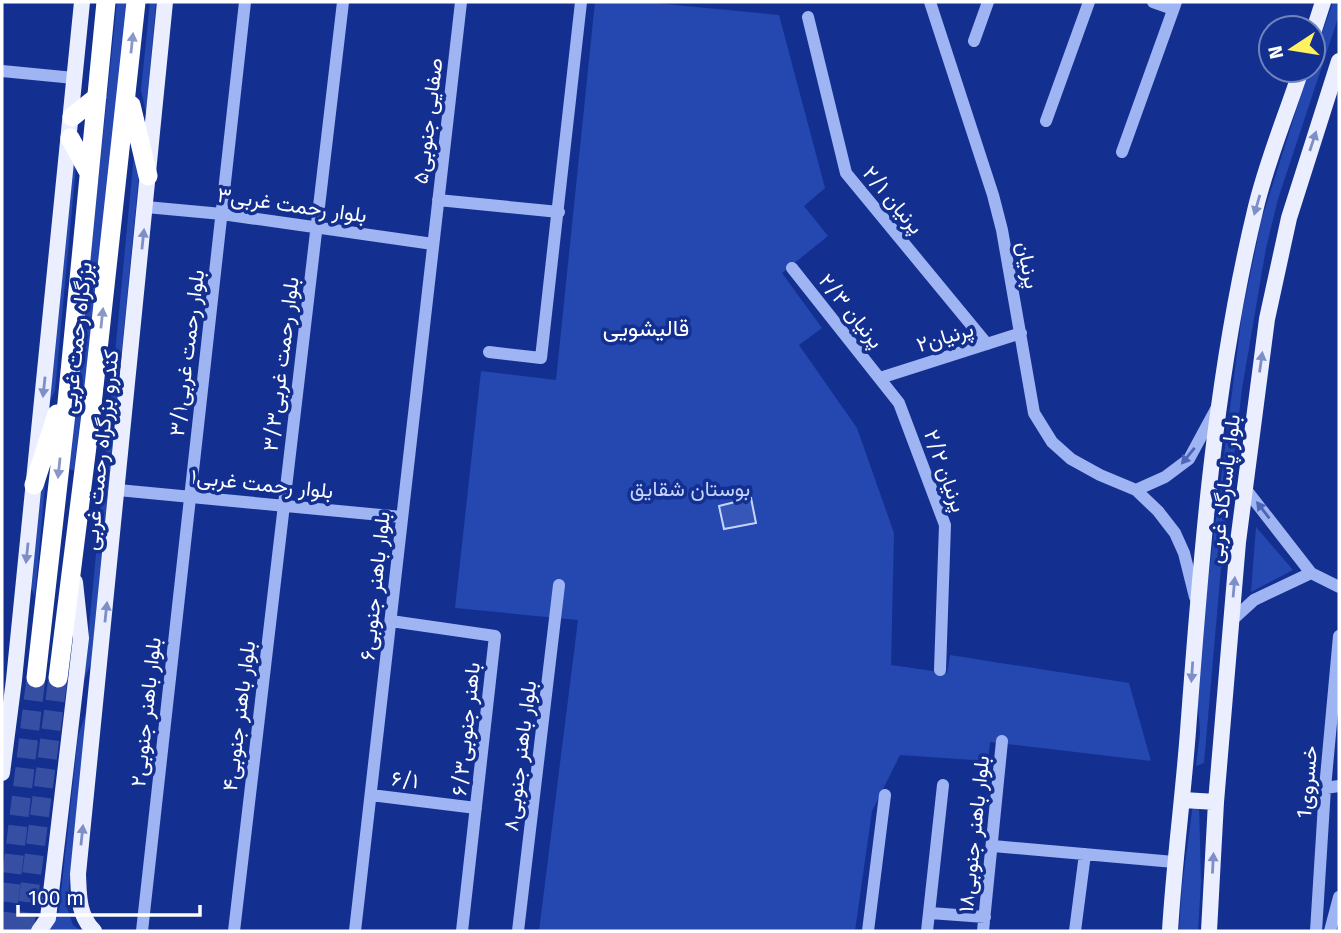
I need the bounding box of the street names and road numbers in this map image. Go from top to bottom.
street label: صفایی جنوبی۵ [407,57,449,185]
street label: پرنیان ۲/۱ [856,161,929,240]
street label: بلوار رحمت غربی۳ [216,182,368,228]
street label: پرنیان [1010,239,1045,291]
street label: بزرگراه رحمت غربی [56,261,98,415]
street label: بلوار رحمت غربی۳/۱ [164,268,210,438]
street label: پرنیان ۲/۳ [812,268,889,354]
street label: بلوار رحمت غربی۳/۳ [257,275,305,453]
street label: پرنیان۲ [913,316,977,359]
street label: کندرو بزرگراه رحمت غربی [78,348,124,552]
street label: بلوار پاسارگاد غربی [1202,413,1247,565]
street label: پرنیان ۲/۲ [917,426,972,516]
street label: بلوار رحمت غربی۱ [190,464,334,504]
street label: بلوار باهنر جنوبی۶ [354,510,396,662]
street label: بلوار باهنر جنوبی۲ [125,636,167,788]
street label: بلوار باهنر جنوبی۴ [217,639,261,793]
street label: ۶/۳باهنر جنوبی [446,661,486,797]
street label: ۸بلوار باهنر جنوبی [498,679,542,833]
street label: خسروى1 [1291,745,1323,819]
street label: ۱۸بلوار باهنر جنوبی [953,754,995,914]
street label: ۶/۱ [390,765,420,795]

